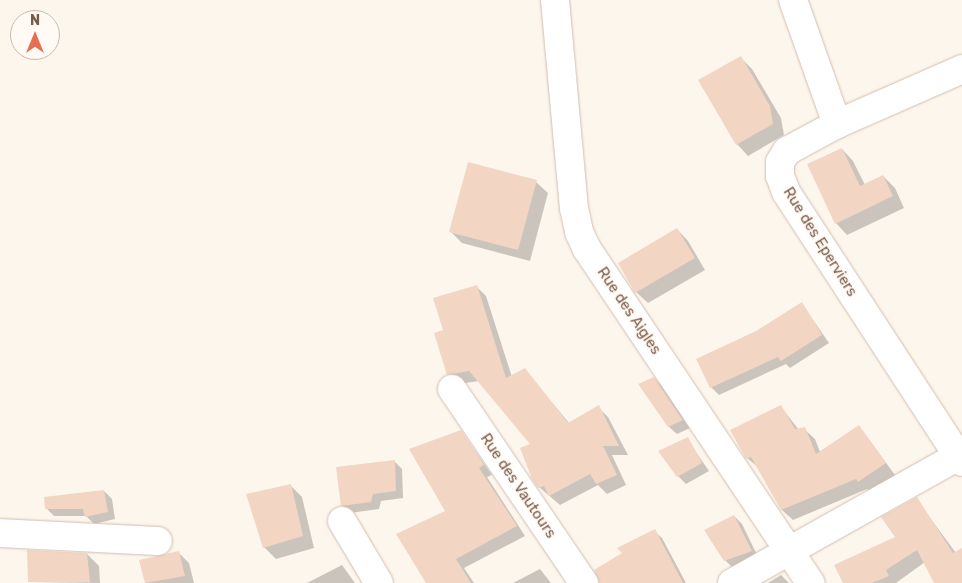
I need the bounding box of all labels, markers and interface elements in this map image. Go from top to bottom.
north arrow [10,10,60,60]
text: N [30,12,40,29]
street label: Rue des Eperviers [779,184,861,300]
street label: Rue des Aigles [593,264,665,358]
street label: Rue des Vautours [476,430,560,542]

